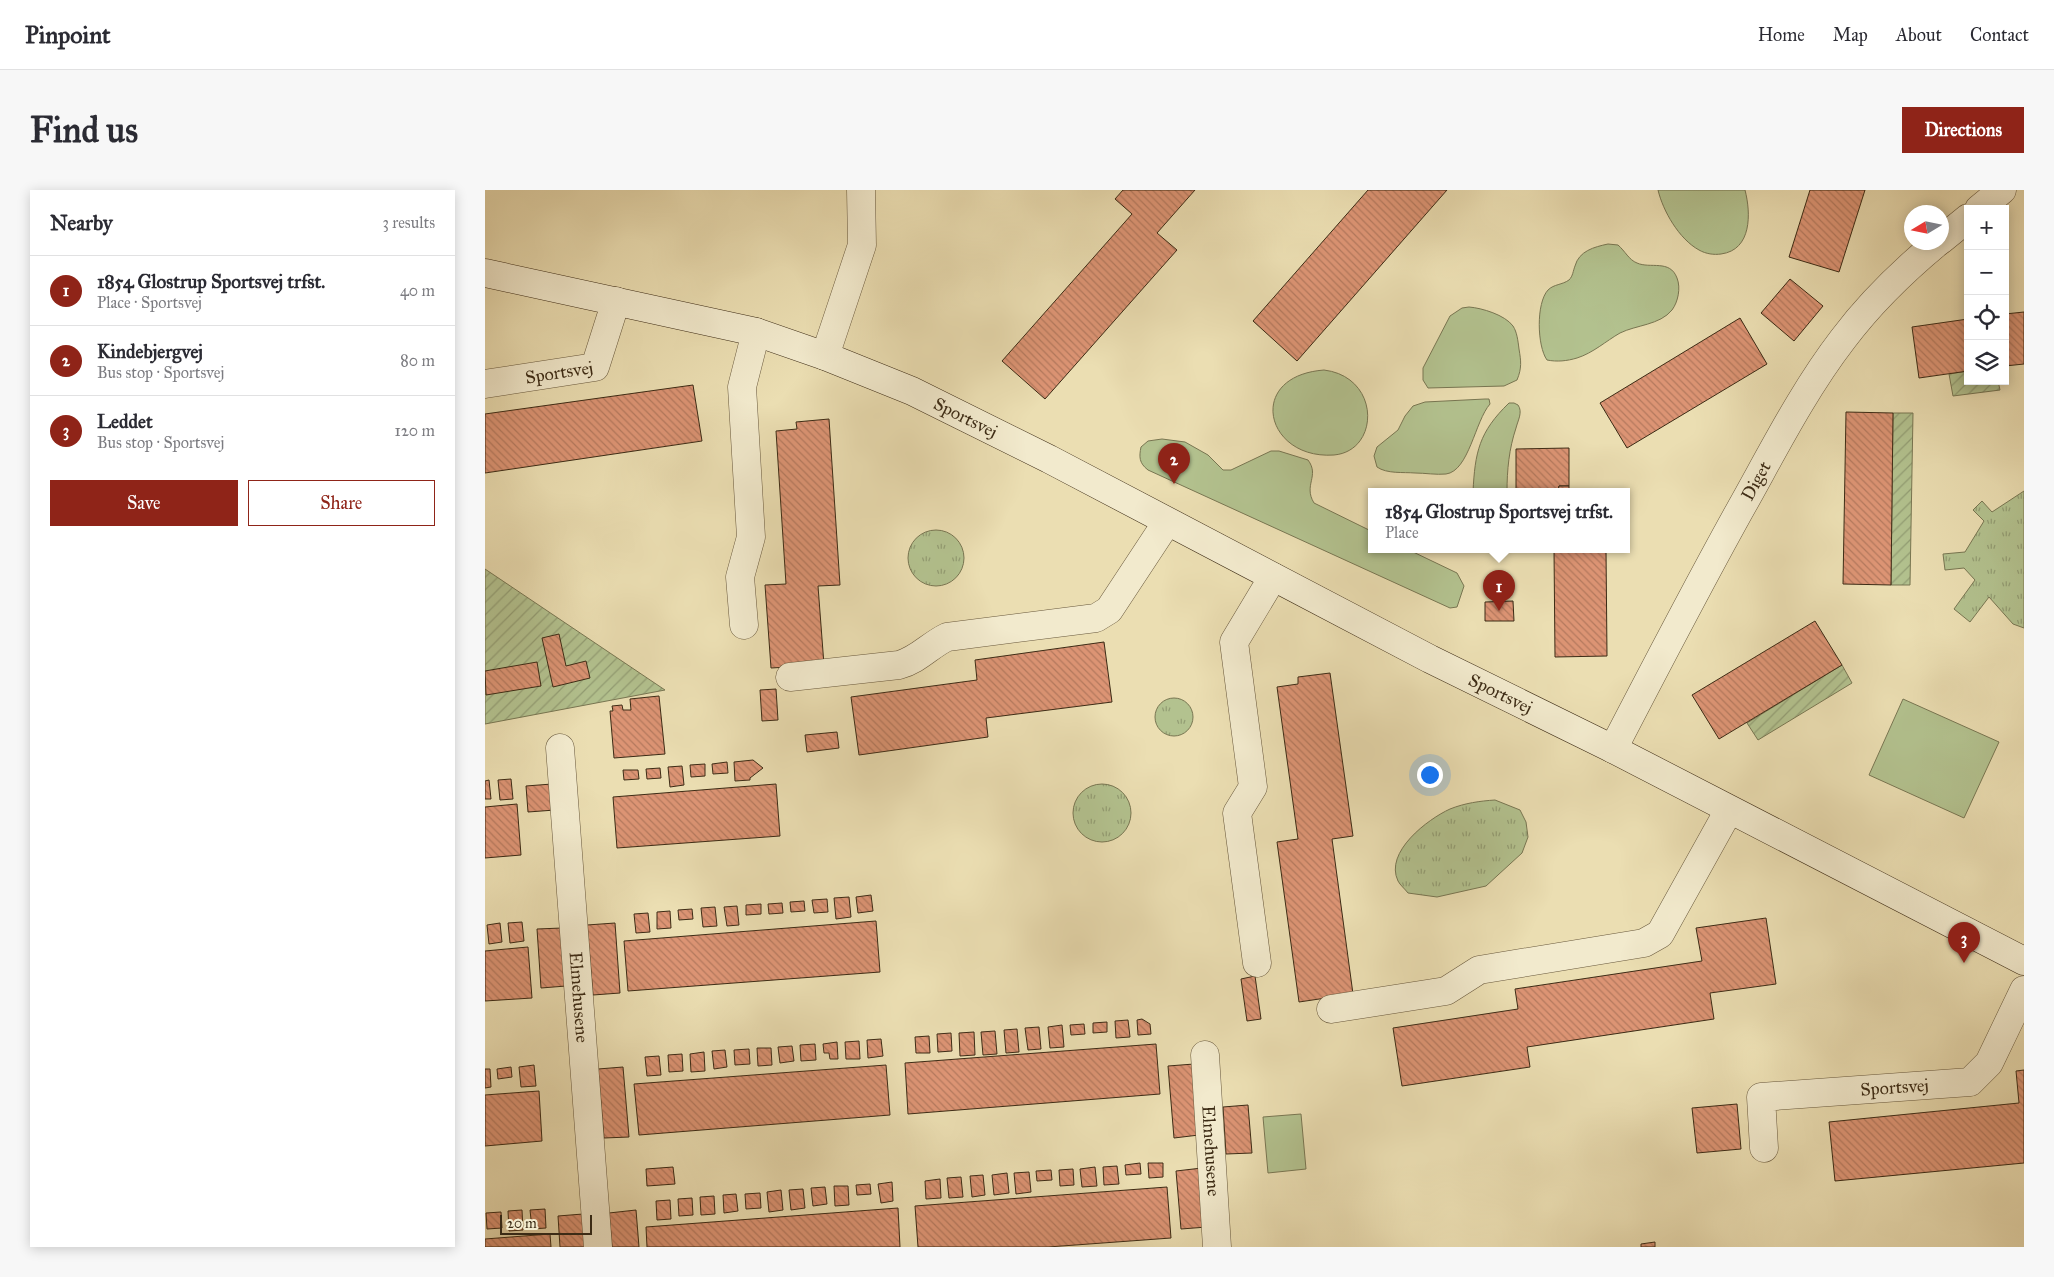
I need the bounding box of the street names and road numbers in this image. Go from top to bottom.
street label: Sportsvej [524,356,595,389]
street label: Sportsvej [930,392,1001,443]
street label: Diget [1736,457,1776,504]
street label: Sportsvej [1465,669,1536,719]
street label: Elmehusene [565,951,593,1044]
street label: Sportsvej [1860,1074,1930,1101]
street label: Elmehusene [1197,1105,1225,1197]

